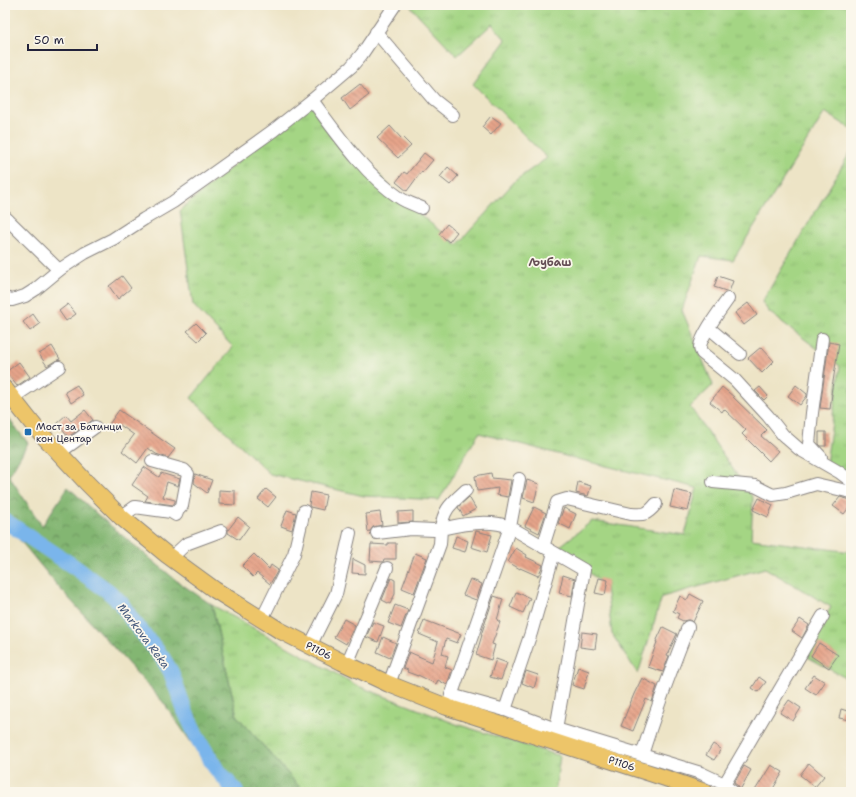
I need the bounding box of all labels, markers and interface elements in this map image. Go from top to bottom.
scale bar [28,26,97,52]
text: 50 m [34,32,64,48]
district label: Љубаш [529,255,571,270]
place label: Мост за Батинци кон Центар [36,420,122,445]
marker: Мост за Батинци кон Центар [23,427,33,437]
water label: Markova Reka [114,601,173,672]
street label: P1106 [304,638,334,662]
street label: P1106 [607,753,637,774]

